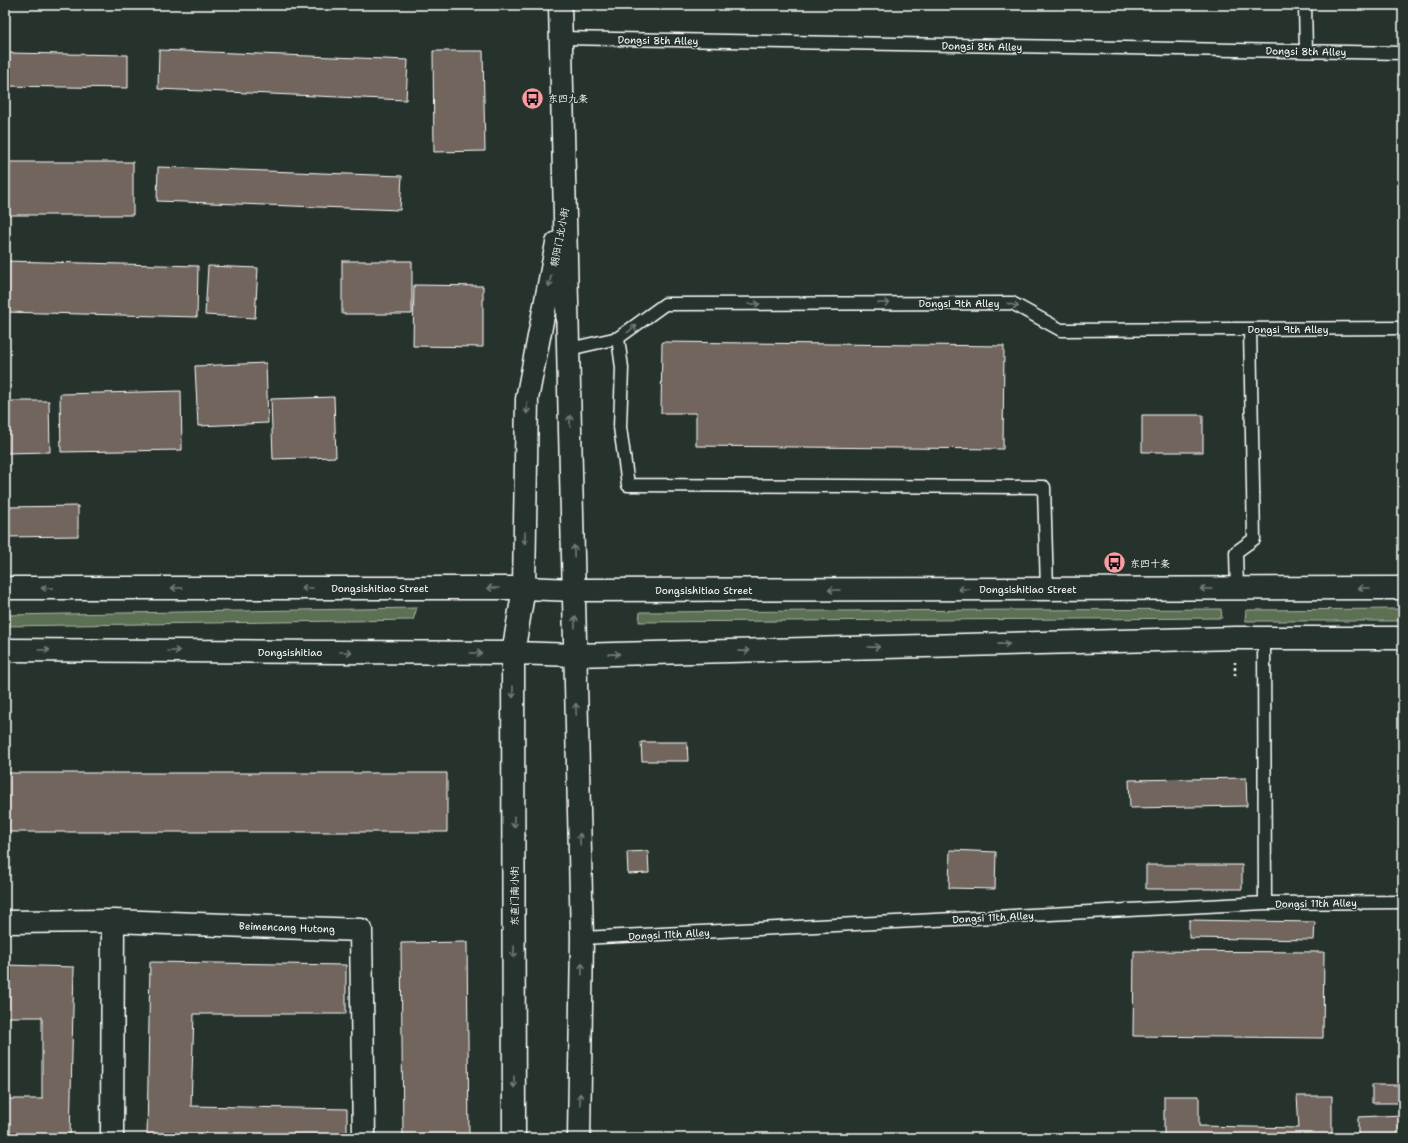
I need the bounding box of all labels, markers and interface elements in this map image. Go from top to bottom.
street label: Dongsi 8th Alley [617,33,699,48]
street label: Dongsi 8th Alley [941,39,1023,54]
street label: Dongsi 8th Alley [1265,44,1347,59]
bus stop icon: 东四九条 [519,85,545,111]
place label: 东四九条 [548,92,588,105]
street label: 朝阳门北小街 [547,206,572,268]
one-way arrow [546,274,554,287]
street label: Dongsi 9th Alley [919,297,1000,310]
one-way arrow [877,299,890,307]
one-way arrow [747,300,760,308]
one-way arrow [1007,302,1019,309]
street label: Dongsi 9th Alley [1248,323,1329,336]
one-way arrow [626,325,637,333]
one-way arrow [523,401,531,414]
one-way arrow [567,415,574,428]
one-way arrow [521,531,529,544]
one-way arrow [570,545,577,558]
bus stop icon: 东四十条 [1102,550,1128,576]
place label: 东四十条 [1130,557,1170,570]
street label: Dongsishitiao Street [331,582,429,595]
street label: Dongsishitiao Street [979,583,1077,596]
one-way arrow [41,584,54,592]
one-way arrow [171,584,184,592]
one-way arrow [301,584,314,592]
one-way arrow [487,584,500,592]
street label: Dongsishitiao Street [655,584,753,597]
one-way arrow [1358,584,1371,592]
one-way arrow [958,585,971,593]
one-way arrow [1200,585,1213,593]
one-way arrow [828,586,841,594]
one-way arrow [571,616,579,629]
one-way arrow [997,640,1010,648]
one-way arrow [867,644,880,651]
one-way arrow [37,646,50,654]
street label: Dongsishitiao [258,646,322,659]
one-way arrow [167,647,180,655]
one-way arrow [737,647,750,655]
one-way arrow [339,648,352,656]
one-way arrow [469,649,482,657]
one-way arrow [607,650,620,658]
one-way arrow [509,685,517,698]
one-way arrow [572,703,580,716]
one-way arrow [510,815,518,828]
one-way arrow [576,833,584,846]
street label: 东直门南小街 [508,866,521,926]
street label: Dongsi 11th Alley [1275,896,1357,911]
street label: Dongsi 11th Alley [952,909,1034,926]
street label: Beimencang Hutong [239,919,335,936]
street label: Dongsi 11th Alley [628,926,710,943]
one-way arrow [510,945,518,958]
one-way arrow [578,963,586,976]
one-way arrow [510,1075,518,1088]
one-way arrow [576,1093,583,1106]

